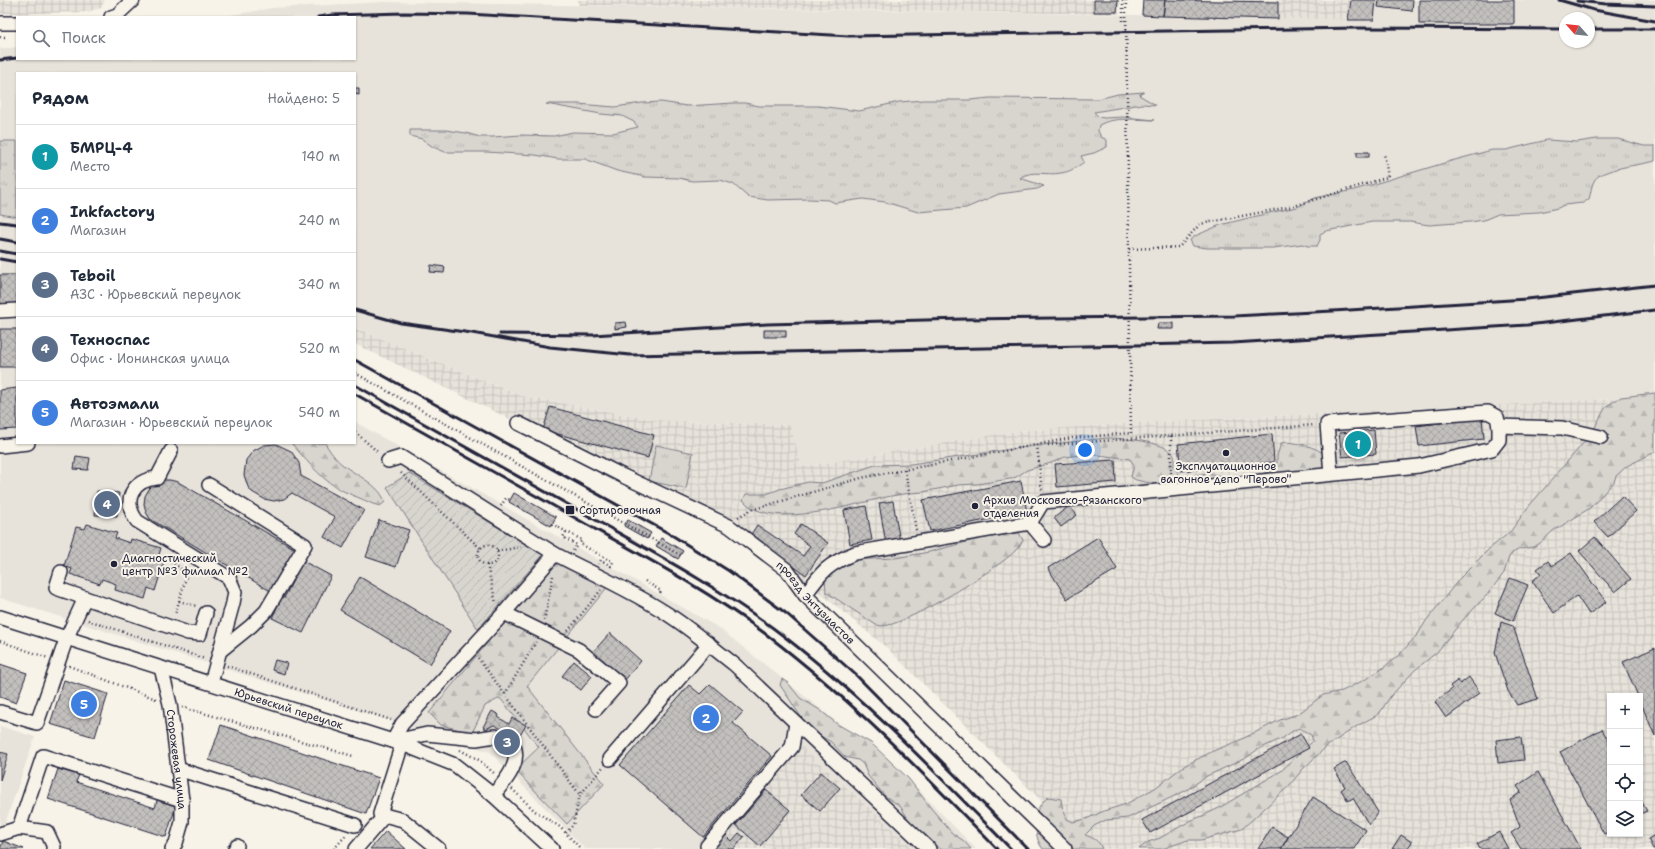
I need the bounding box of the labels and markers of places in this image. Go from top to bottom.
pin: 1 [1345,429,1371,459]
marker: Эксплуатационное вагонное депо "Перово" [1221,448,1231,458]
place label: Эксплуатационное вагонное депо "Перово" [1161,459,1292,487]
pin: 4 [94,489,120,519]
place label: Архив Московско-Рязанского отделения [983,493,1142,521]
marker: Архив Московско-Рязанского отделения [970,501,980,511]
place label: Сортировочная [579,503,661,518]
marker: Сортировочная [564,504,576,516]
place label: Диагностический центр №3 филиал №2 [122,551,248,579]
marker: Диагностический центр №3 филиал №2 [109,559,119,569]
pin: 5 [71,689,97,719]
pin: 2 [693,703,719,733]
pin: 3 [494,727,520,757]

